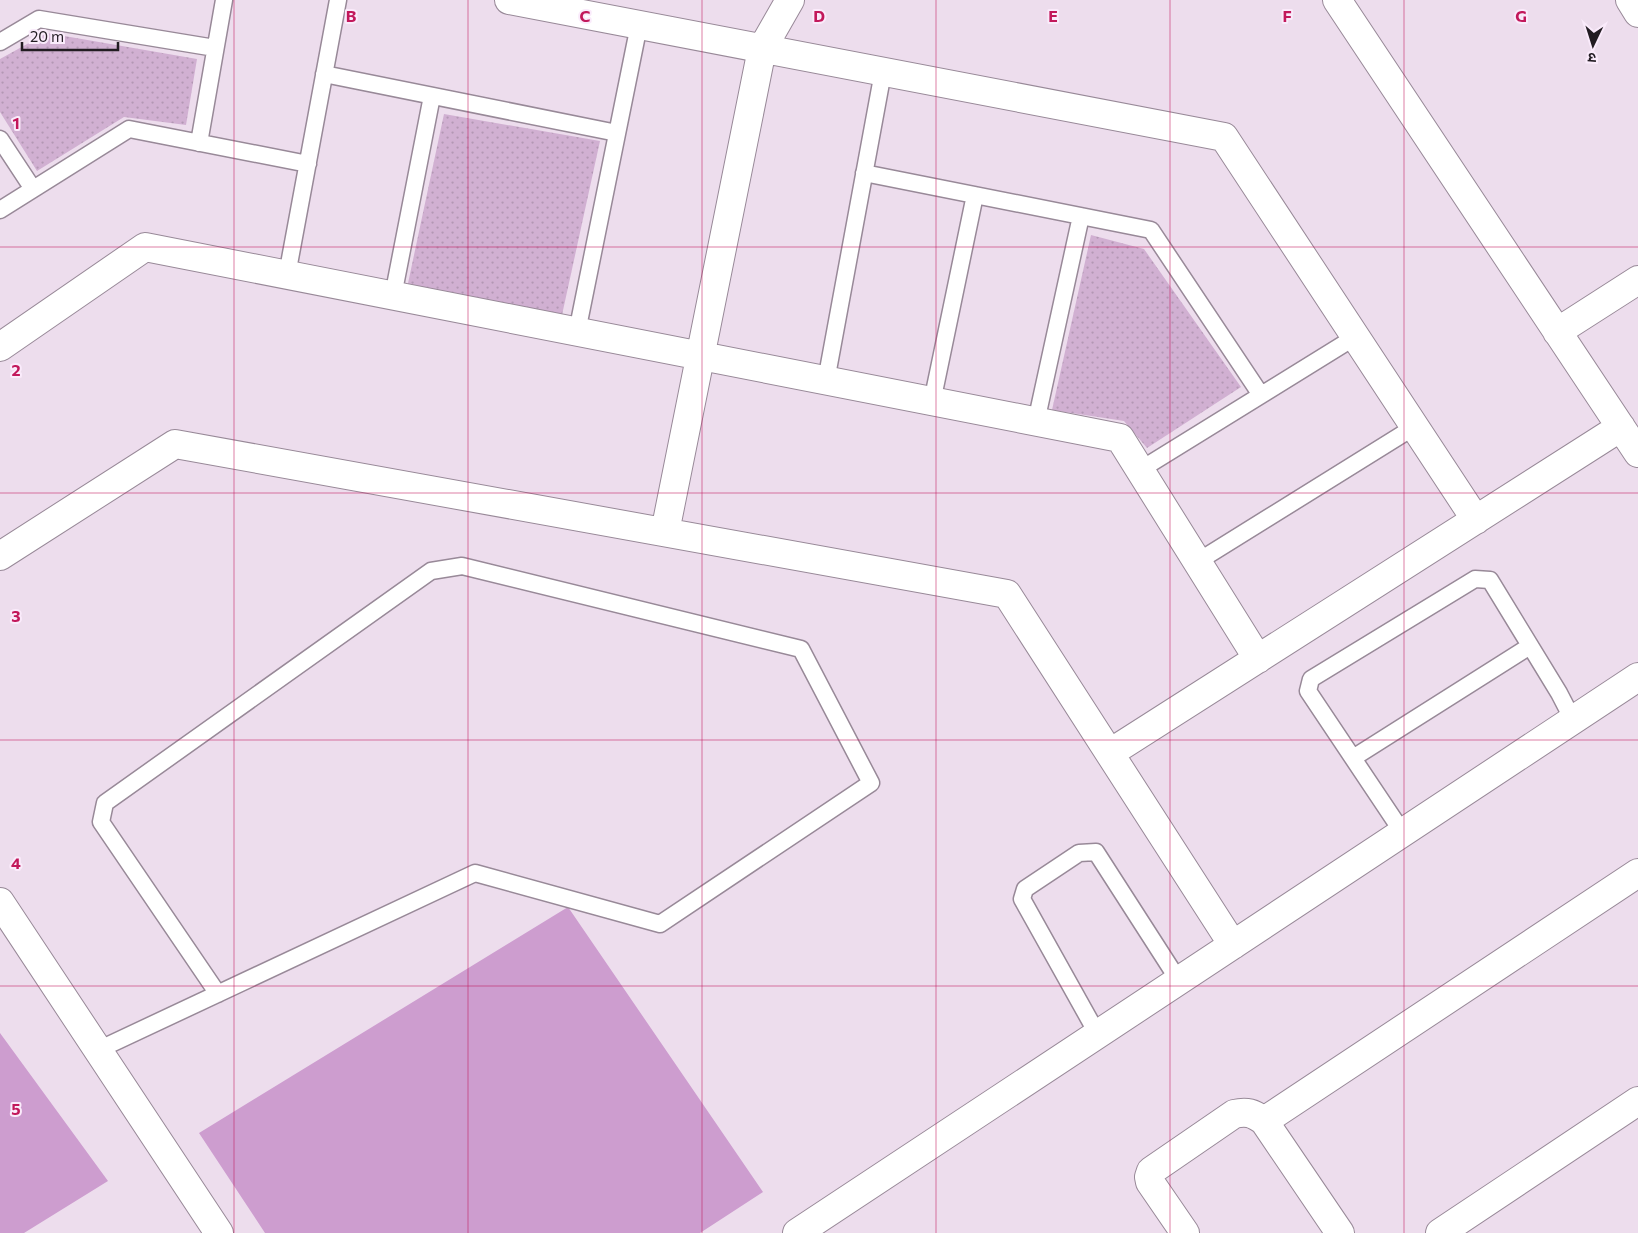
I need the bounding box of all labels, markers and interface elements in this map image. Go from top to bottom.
text: B [346,6,357,25]
text: C [580,6,591,25]
text: D [813,6,825,25]
text: E [1048,6,1058,25]
text: F [1282,6,1292,25]
text: G [1515,6,1527,25]
scale bar [22,20,119,52]
north arrow [1568,20,1618,70]
text: 20 m [30,27,64,45]
text: उ [1587,50,1597,67]
text: 1 [12,113,20,132]
text: 2 [11,360,21,379]
text: 3 [11,606,21,625]
text: 4 [11,853,21,872]
text: 5 [11,1099,21,1118]

